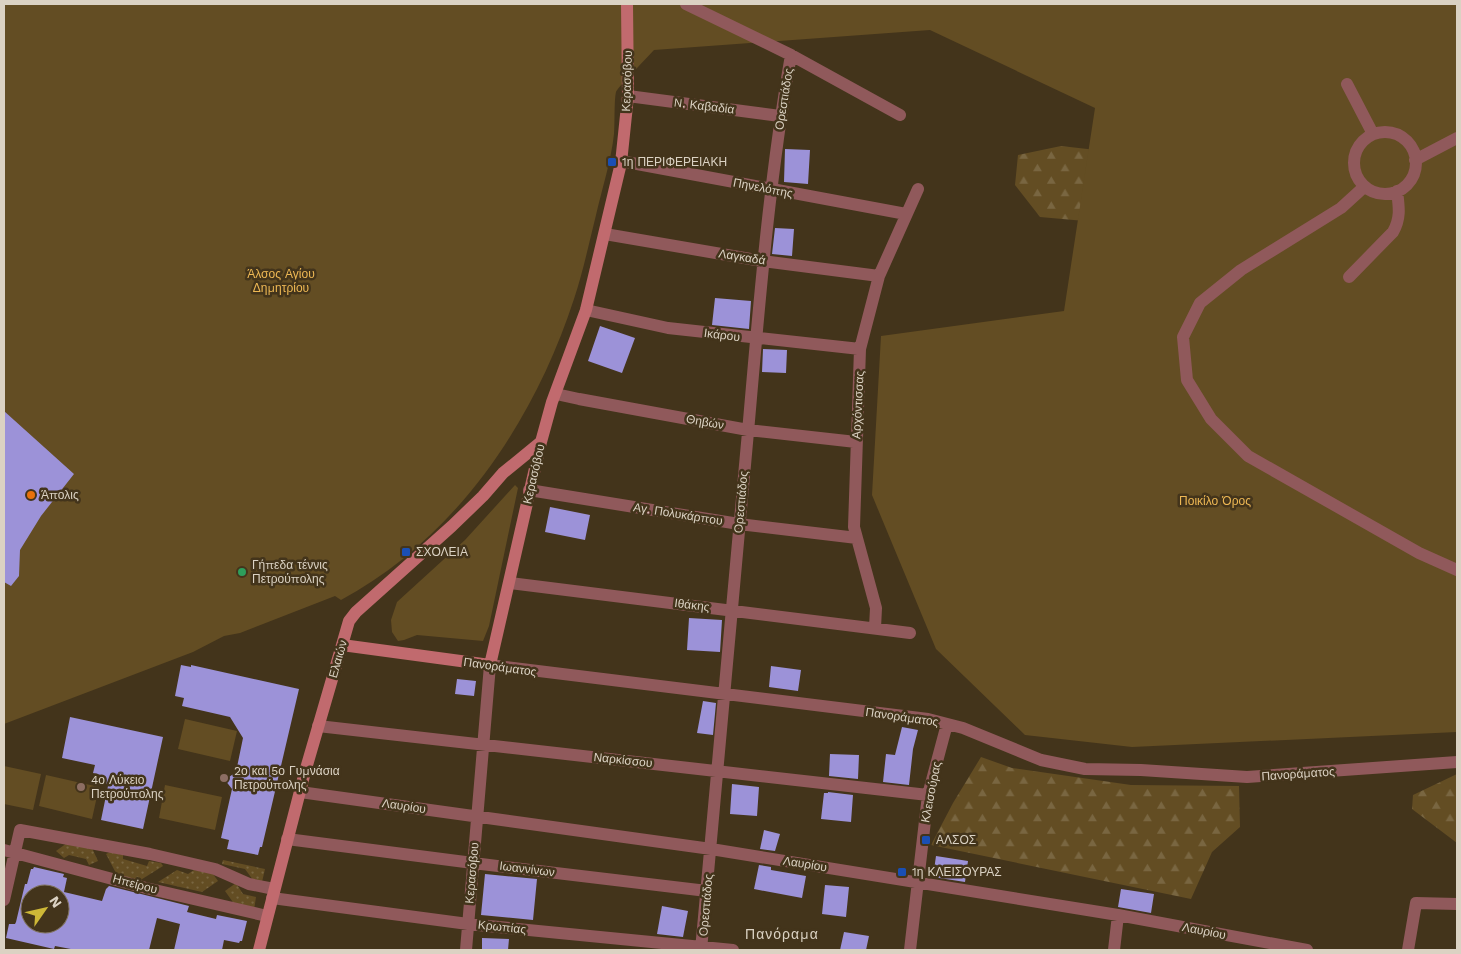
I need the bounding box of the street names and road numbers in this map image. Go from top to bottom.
street label: Κερασόβου [619,50,635,112]
street label: Ορεστιάδος [772,67,796,131]
street label: N. Καβαδία [673,95,735,117]
street label: Πηνελόπης [732,175,794,201]
street label: Λαγκαδά [718,246,767,268]
street label: Ικάρου [703,326,741,344]
street label: Αρχόντισσας [849,370,867,440]
street label: Θηβών [685,412,725,432]
street label: Κερασόβου [520,443,548,505]
street label: Ορεστιάδος [731,470,751,534]
street label: Αγ. Πολυκάρπου [632,500,724,528]
street label: Ιθάκης [674,596,711,614]
street label: Ελαιών [326,638,350,680]
street label: Πανοράματος [463,655,538,679]
street label: Πανοράματος [865,705,940,729]
street label: Ναρκίσσου [593,750,653,770]
street label: Κλεισούρας [918,760,944,824]
street label: Πανοράματος [1261,764,1335,784]
street label: Λαυρίου [381,796,427,816]
street label: Κερασόβου [462,842,482,904]
street label: Λαυρίου [782,854,828,874]
street label: Ιωαννίνων [499,859,555,879]
street label: Ηπείρου [111,871,159,897]
street label: Ορεστιάδος [696,873,716,937]
street label: Κρωπίας [477,918,527,937]
street label: Λαυρίου [1181,920,1227,942]

